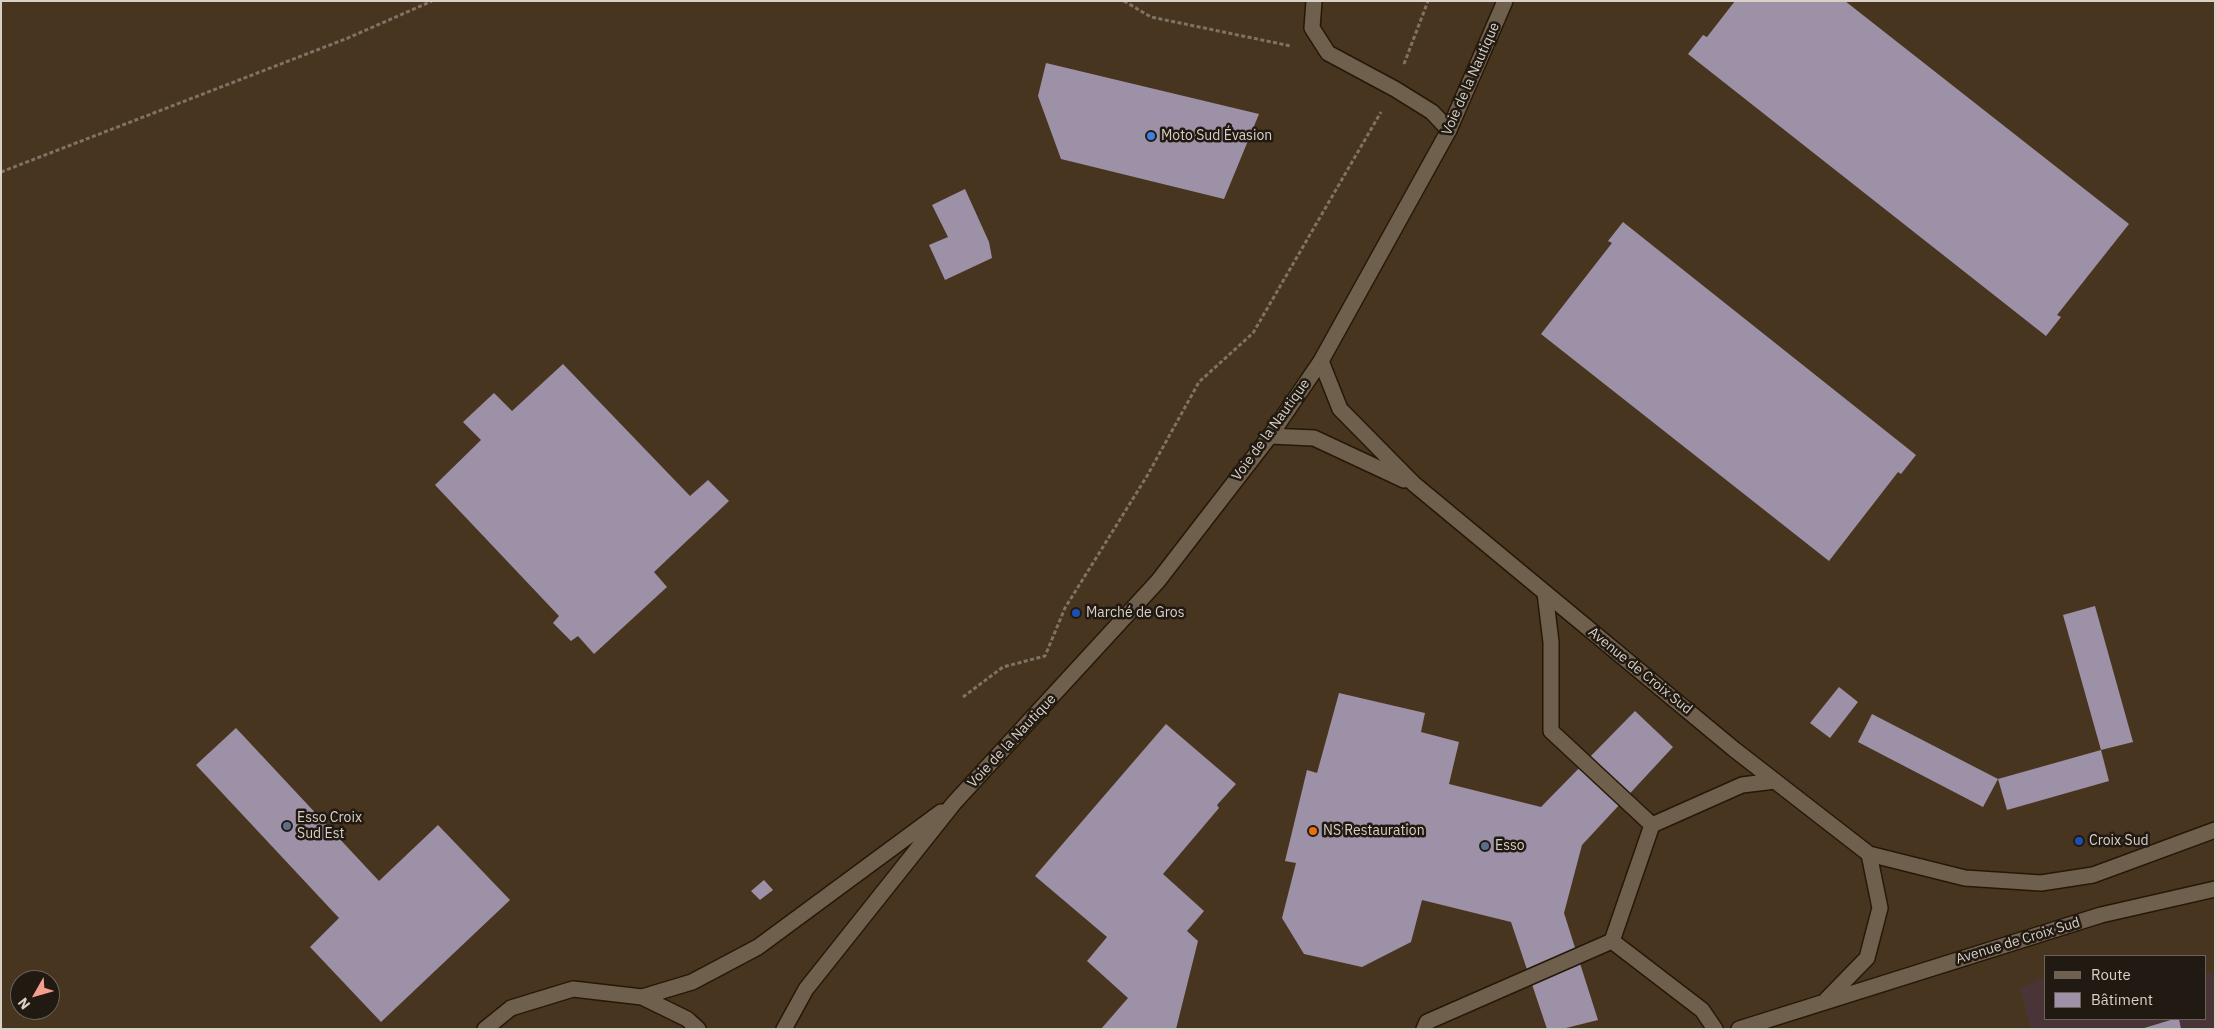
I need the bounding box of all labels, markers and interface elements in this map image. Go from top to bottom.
street label: Voie de la Nautique [1439,20,1503,138]
place label: Moto Sud Évasion [1161,128,1272,144]
marker: Moto Sud Évasion [1145,130,1157,142]
street label: Voie de la Nautique [1228,376,1314,484]
place label: Marché de Gros [1086,605,1184,621]
marker: Marché de Gros [1070,607,1082,619]
street label: Avenue de Croix Sud [1585,624,1695,718]
street label: Voie de la Nautique [964,691,1060,791]
place label: Esso Croix Sud Est [297,810,362,842]
marker: Esso Croix Sud Est [281,820,293,832]
place label: NS Restauration [1323,823,1425,839]
marker: NS Restauration [1307,825,1319,837]
place label: Croix Sud [2089,833,2149,849]
marker: Croix Sud [2073,835,2085,847]
place label: Esso [1495,838,1525,854]
marker: Esso [1479,840,1491,852]
street label: Avenue de Croix Sud [1954,914,2082,968]
legend [2044,955,2206,1020]
text: Route [2091,965,2131,984]
north arrow [10,970,60,1020]
text: Bâtiment [2091,990,2153,1009]
text: N [14,994,34,1013]

